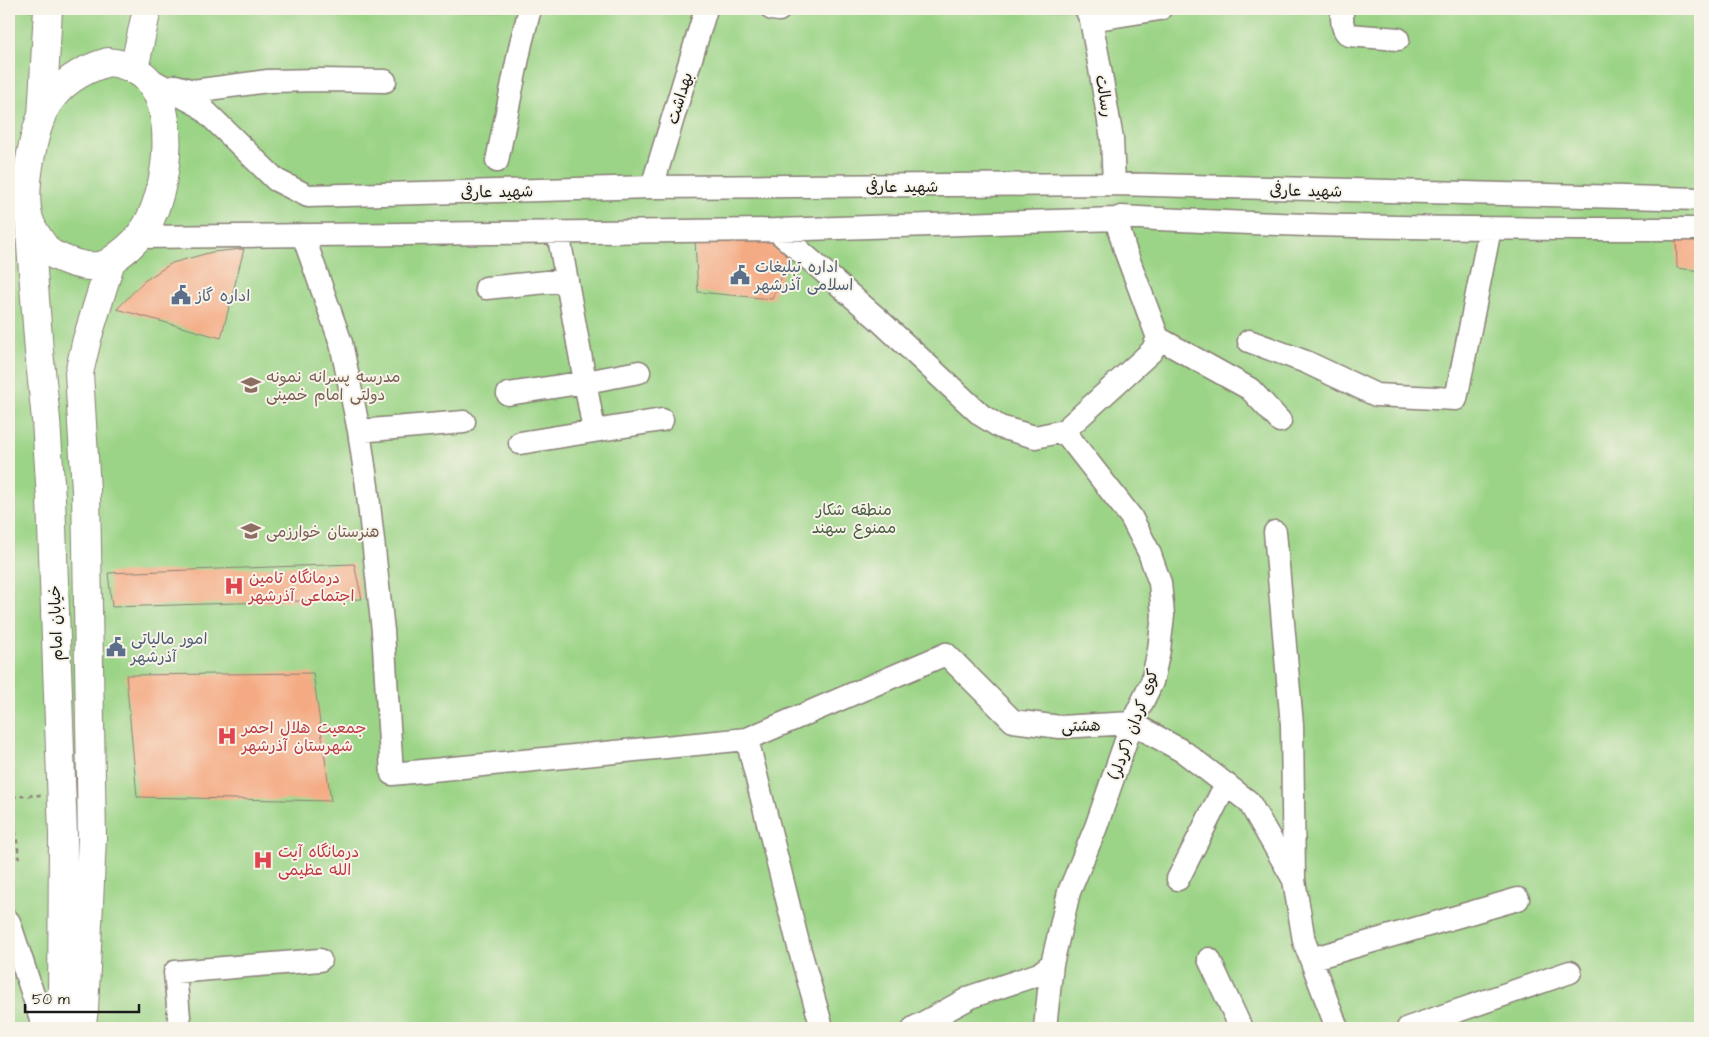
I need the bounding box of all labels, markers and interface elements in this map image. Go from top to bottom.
street label: بهداشت [662,70,698,127]
street label: رسالت [1090,73,1118,119]
street label: شهید عارفی [866,176,938,198]
street label: شهید عارفی [1270,179,1342,203]
street label: شهید عارفی [461,180,533,204]
place label: اداره تبلیغات اسلامی آذرشهر [753,256,853,296]
public building icon: اداره تبلیغات اسلامی آذرشهر [729,264,751,286]
public building icon: اداره گاز [170,284,192,306]
place label: اداره گاز [194,285,250,307]
place label: مدرسه پسرانه نمونه دولتی امام خمینی [266,366,400,407]
school or university icon: مدرسه پسرانه نمونه دولتی امام خمینی [240,374,262,396]
park label: منطقه شکار ممنوع سهند [812,499,896,539]
school or university icon: هنرستان خوارزمی [240,520,262,542]
place label: هنرستان خوارزمی [266,521,379,543]
place label: درمانگاه تامین اجتماعی آذرشهر [247,567,354,607]
hospital icon: درمانگاه تامین اجتماعی آذرشهر [223,575,245,597]
street label: خیابان امام [44,585,69,661]
place label: امور مالیاتی آذرشهر [129,628,207,668]
public building icon: امور مالیاتی آذرشهر [105,636,127,658]
street label: کوی کردان (کردلر) [1104,666,1164,782]
street label: هشتی [1061,714,1101,738]
place label: جمعیت هلال احمر شهرستان آذرشهر [240,717,366,757]
hospital icon: جمعیت هلال احمر شهرستان آذرشهر [216,725,238,747]
place label: درمانگاه آیت الله عظیمی [278,841,359,881]
hospital icon: درمانگاه آیت الله عظیمی [252,849,274,871]
scale bar [25,982,139,1014]
text: 50 m [32,989,70,1010]

